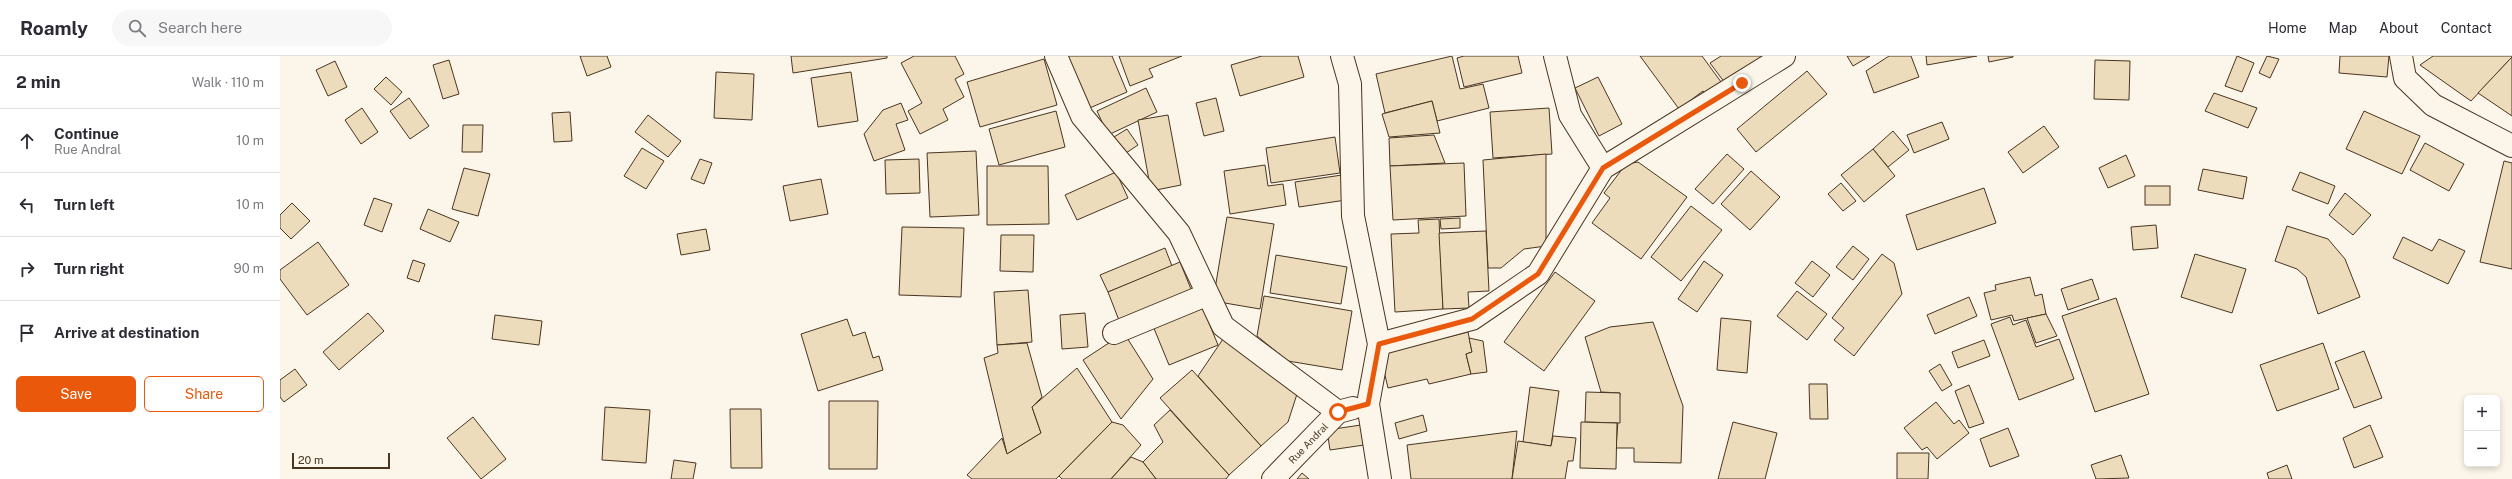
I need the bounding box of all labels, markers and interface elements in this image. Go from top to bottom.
search box [112,10,392,46]
text: Roamly [20,17,88,39]
icon: search [126,17,148,39]
text: Search here [158,19,242,36]
text: Home [2268,20,2307,36]
text: Map [2329,20,2357,36]
text: About [2379,20,2419,36]
text: Contact [2441,20,2492,36]
text: 2 min [16,72,61,92]
route end [1733,74,1751,92]
text: Walk · 110 m [192,75,264,90]
text: Continue [54,125,119,142]
icon: ahead [16,130,38,152]
text: 10 m [236,133,264,148]
text: Rue Andral [54,142,121,157]
icon: left [16,194,38,216]
text: Turn left [54,196,115,213]
text: 10 m [236,197,264,212]
icon: right [16,258,38,280]
text: Turn right [54,260,124,277]
text: 90 m [234,261,264,276]
icon: arrive [16,322,38,344]
text: Arrive at destination [54,324,199,341]
button: Save [16,376,136,412]
button: Share [144,376,264,412]
map controls [2464,395,2500,467]
button: + [2464,395,2500,431]
route start [1329,403,1347,421]
street label: Rue Andral [1286,420,1330,466]
button: − [2464,431,2500,467]
scale bar [292,451,390,470]
text: 20 m [298,454,323,466]

